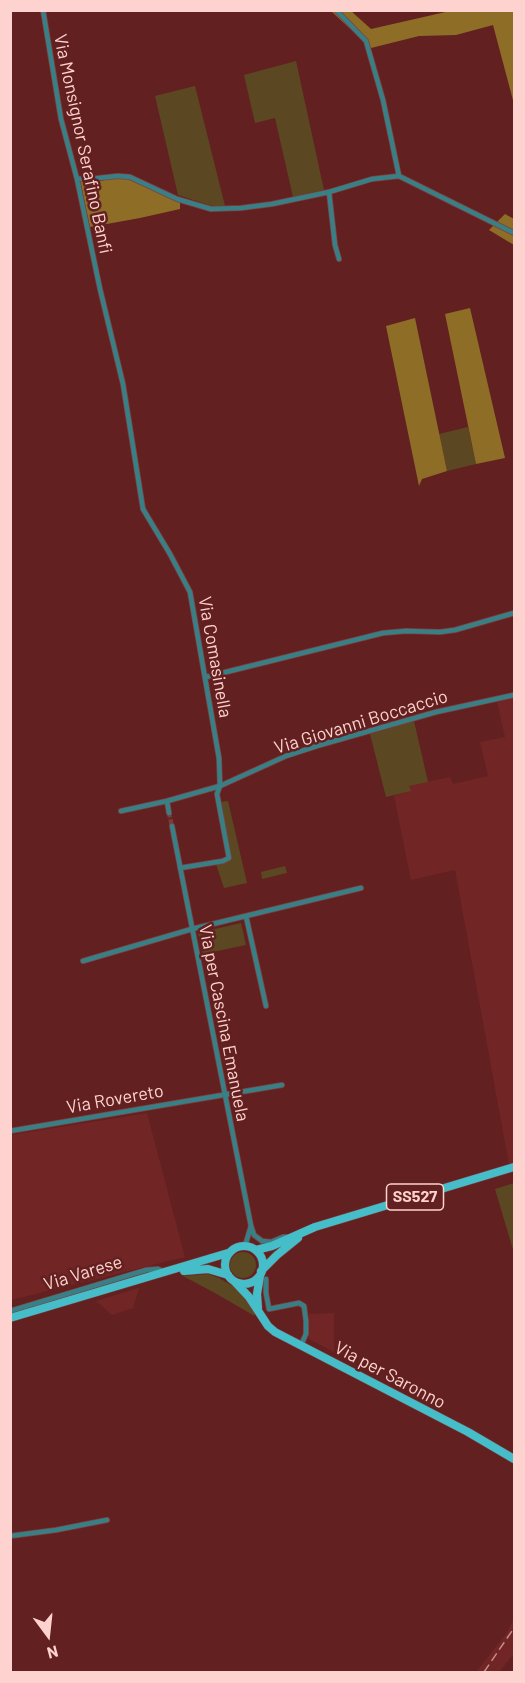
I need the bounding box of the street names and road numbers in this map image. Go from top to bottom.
street label: Via Monsignor Serafino Banfi [49,32,117,256]
street label: Via Comasinella [194,595,236,719]
street label: Via Giovanni Boccaccio [272,685,450,759]
street label: Via per Cascina Emanuela [194,923,254,1123]
street label: Via Rovereto [65,1080,165,1118]
road number: SS527 [386,1184,444,1210]
street label: Via Varese [41,1251,125,1295]
street label: Via per Saronno [331,1337,449,1413]

